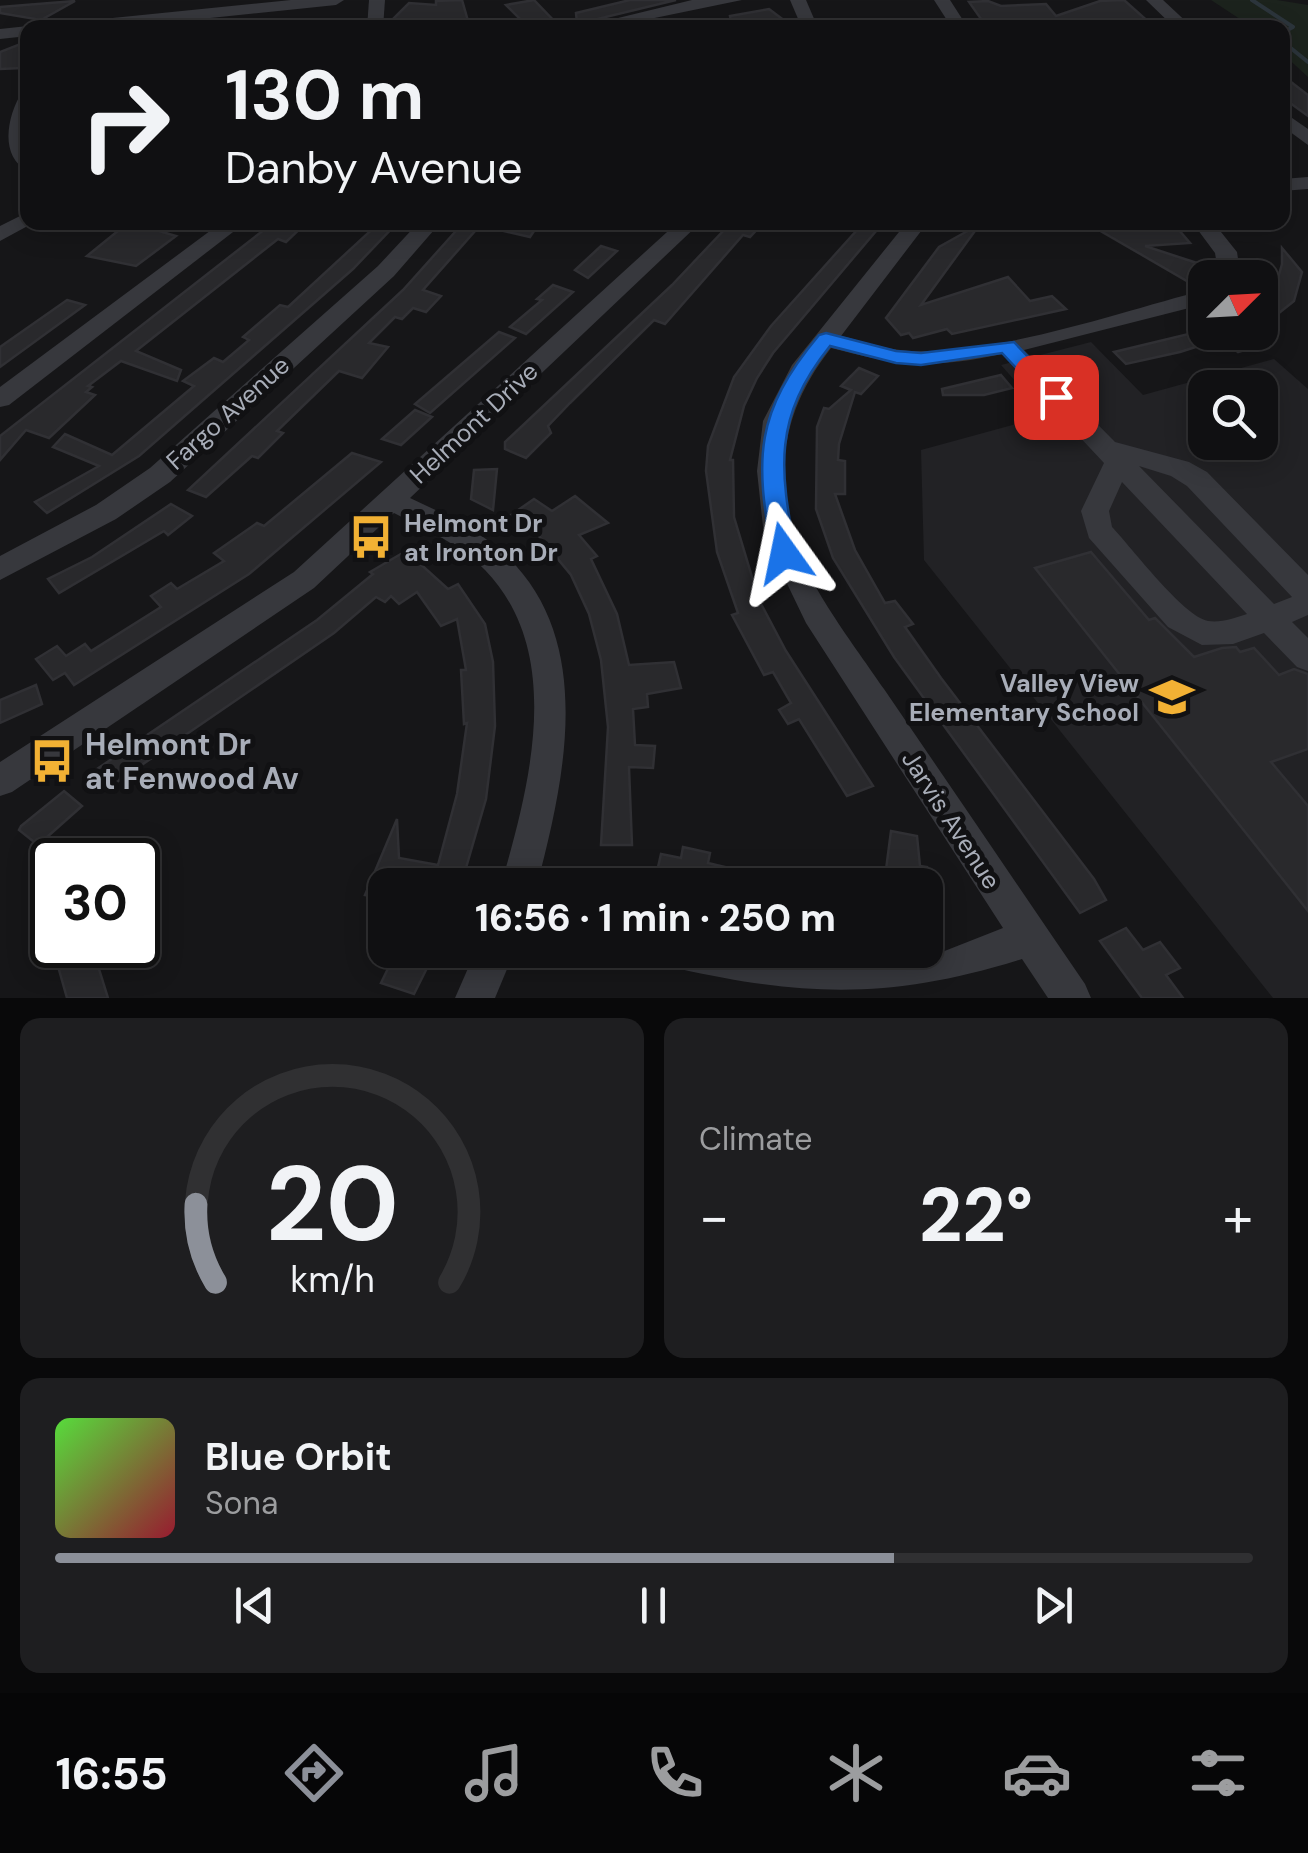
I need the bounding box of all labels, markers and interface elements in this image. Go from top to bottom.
text: 130 m [225,50,424,141]
icon: right [60,60,190,190]
text: Danby Avenue [225,138,523,197]
north arrow [1188,260,1278,350]
map controls [1188,260,1278,460]
street label: Fargo Avenue [159,349,297,477]
street label: Helmont Drive [403,355,545,491]
pin [1014,355,1099,440]
icon: arrive [1029,370,1084,425]
button: search [1188,370,1278,460]
position arrow [732,501,836,605]
place label: Helmont Dr at Ironton Dr [404,507,558,569]
bus stop icon: Helmont Dr at Ironton Dr [347,513,395,561]
place label: Valley View Elementary School [909,667,1139,729]
school or university icon: Valley View Elementary School [1148,673,1196,721]
place label: Helmont Dr at Fenwood Av [85,725,299,798]
bus stop icon: Helmont Dr at Fenwood Av [28,737,76,785]
street label: Jarvis Avenue [894,744,1008,896]
speed limit sign: 30 [30,838,160,968]
text: 16:56 · 1 min · 250 m [475,893,836,943]
text: Climate [699,1118,813,1160]
text: 20 [266,1137,398,1272]
text: 22° [919,1167,1033,1264]
text: − [699,1181,729,1253]
text: + [1223,1181,1253,1253]
text: km/h [290,1257,374,1303]
text: Blue Orbit [205,1432,392,1482]
text: Sona [205,1482,278,1524]
icon: previous [227,1578,282,1633]
icon: pause [626,1578,681,1633]
icon: next [1026,1578,1081,1633]
icon: directions [279,1738,349,1808]
icon: music [459,1738,529,1808]
icon: phone [640,1738,710,1808]
icon: climate [821,1738,891,1808]
icon: car [1002,1738,1072,1808]
icon: filters [1183,1738,1253,1808]
text: 16:55 [55,1744,168,1803]

